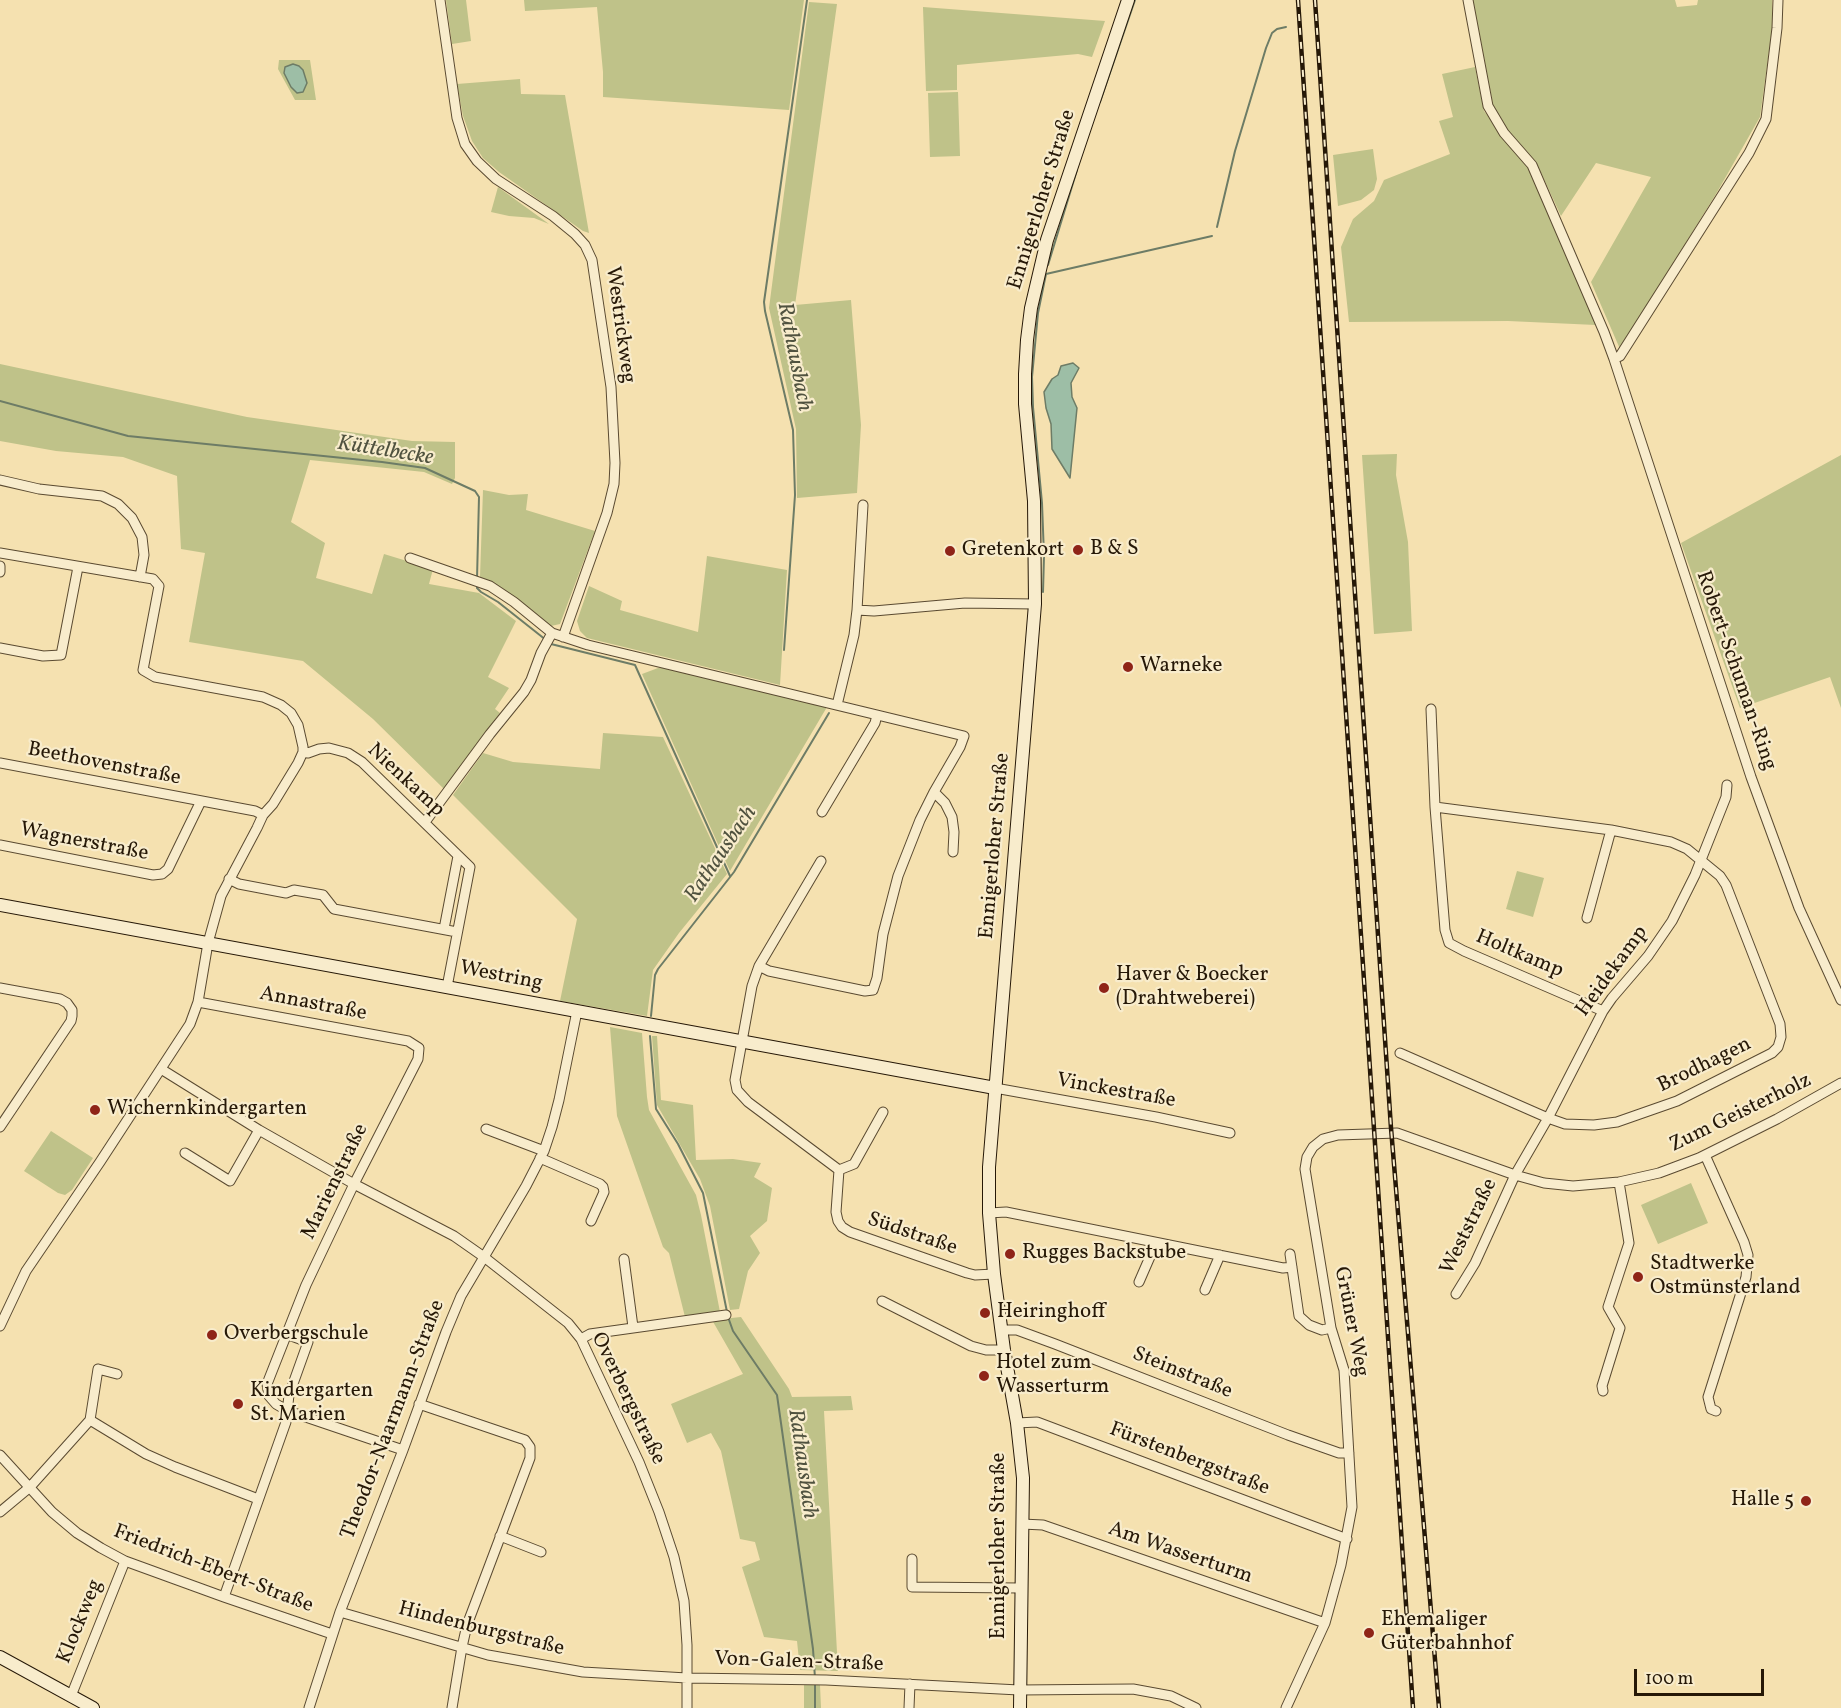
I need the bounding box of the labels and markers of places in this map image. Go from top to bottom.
place label: B & S [1090,537,1139,563]
place label: Gretenkort [962,538,1064,564]
marker: B & S [1071,543,1085,557]
marker: Gretenkort [943,544,957,558]
place label: Warneke [1140,654,1222,680]
marker: Warneke [1121,660,1135,674]
place label: Haver & Boecker (Drahtweberei) [1116,963,1268,1013]
marker: Haver & Boecker (Drahtweberei) [1097,981,1111,995]
place label: Wichernkindergarten [107,1097,307,1123]
marker: Wichernkindergarten [88,1103,102,1117]
place label: Rugges Backstube [1022,1241,1186,1267]
marker: Rugges Backstube [1003,1247,1017,1261]
place label: Stadtwerke Ostmünsterland [1650,1252,1801,1302]
marker: Stadtwerke Ostmünsterland [1631,1270,1645,1284]
place label: Heiringhoff [997,1300,1105,1326]
marker: Heiringhoff [978,1306,992,1320]
place label: Overbergschule [224,1322,368,1348]
marker: Overbergschule [205,1328,219,1342]
place label: Hotel zum Wasserturm [996,1351,1109,1401]
marker: Hotel zum Wasserturm [977,1369,991,1383]
place label: Kindergarten St. Marien [250,1379,373,1429]
marker: Kindergarten St. Marien [231,1397,245,1411]
place label: Halle 5 [1731,1488,1794,1514]
marker: Halle 5 [1799,1494,1813,1508]
place label: Ehemaliger Güterbahnhof [1381,1608,1512,1658]
marker: Ehemaliger Güterbahnhof [1362,1626,1376,1640]

